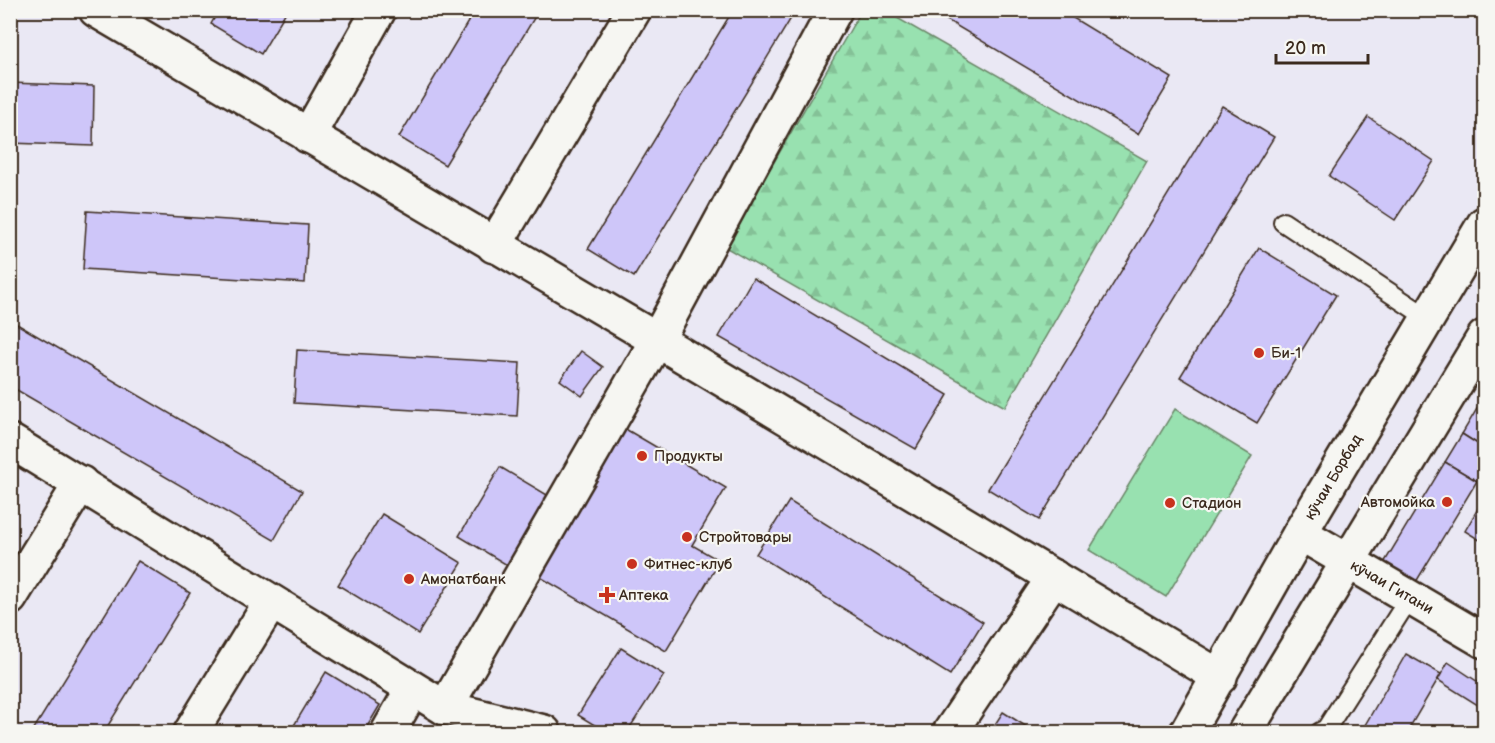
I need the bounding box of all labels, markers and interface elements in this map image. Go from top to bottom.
scale bar [1276,27,1368,65]
text: 20 m [1285,38,1326,59]
place label: Би-1 [1271,344,1301,363]
marker: Би-1 [1252,346,1266,360]
street label: кӯчаи Борбад [1300,431,1366,524]
place label: Продукты [654,447,723,466]
marker: Продукты [635,449,649,463]
place label: Автомойка [1360,493,1435,512]
place label: Стадион [1182,494,1242,513]
marker: Автомойка [1440,495,1454,509]
marker: Стадион [1163,496,1177,510]
place label: Стройтовары [699,528,791,547]
marker: Стройтовары [680,530,694,544]
place label: Фитнес-клуб [644,555,732,574]
street label: кӯчаи Гитани [1347,556,1437,619]
marker: Фитнес-клуб [625,557,639,571]
place label: Амонатбанк [420,570,506,589]
marker: Амонатбанк [402,572,416,586]
place label: Аптека [618,586,669,605]
marker: Аптека [600,588,614,602]

